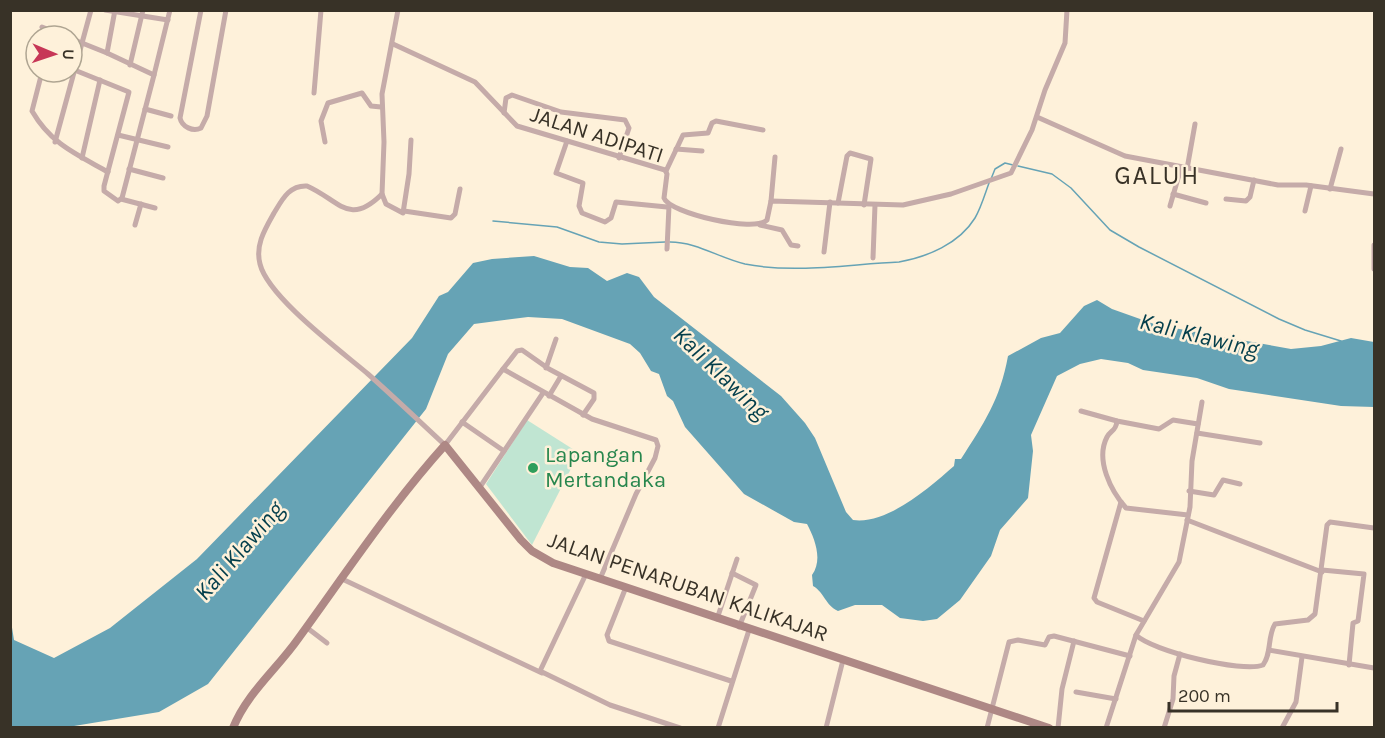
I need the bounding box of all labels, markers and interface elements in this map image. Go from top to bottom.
north arrow [24,24,84,84]
text: U [59,49,78,60]
street label: JALAN ADIPATI [527,101,667,169]
district label: GALUH [1114,160,1200,191]
water label: Kali Klawing [1137,307,1262,363]
water label: Kali Klawing [668,321,775,426]
place label: Lapangan Mertandaka [545,442,666,493]
marker: Lapangan Mertandaka [526,461,540,475]
water label: Kali Klawing [189,495,290,606]
street label: JALAN PENARUBAN KALIKAJAR [544,527,832,647]
scale bar [1169,675,1337,713]
text: 200 m [1178,685,1231,707]

